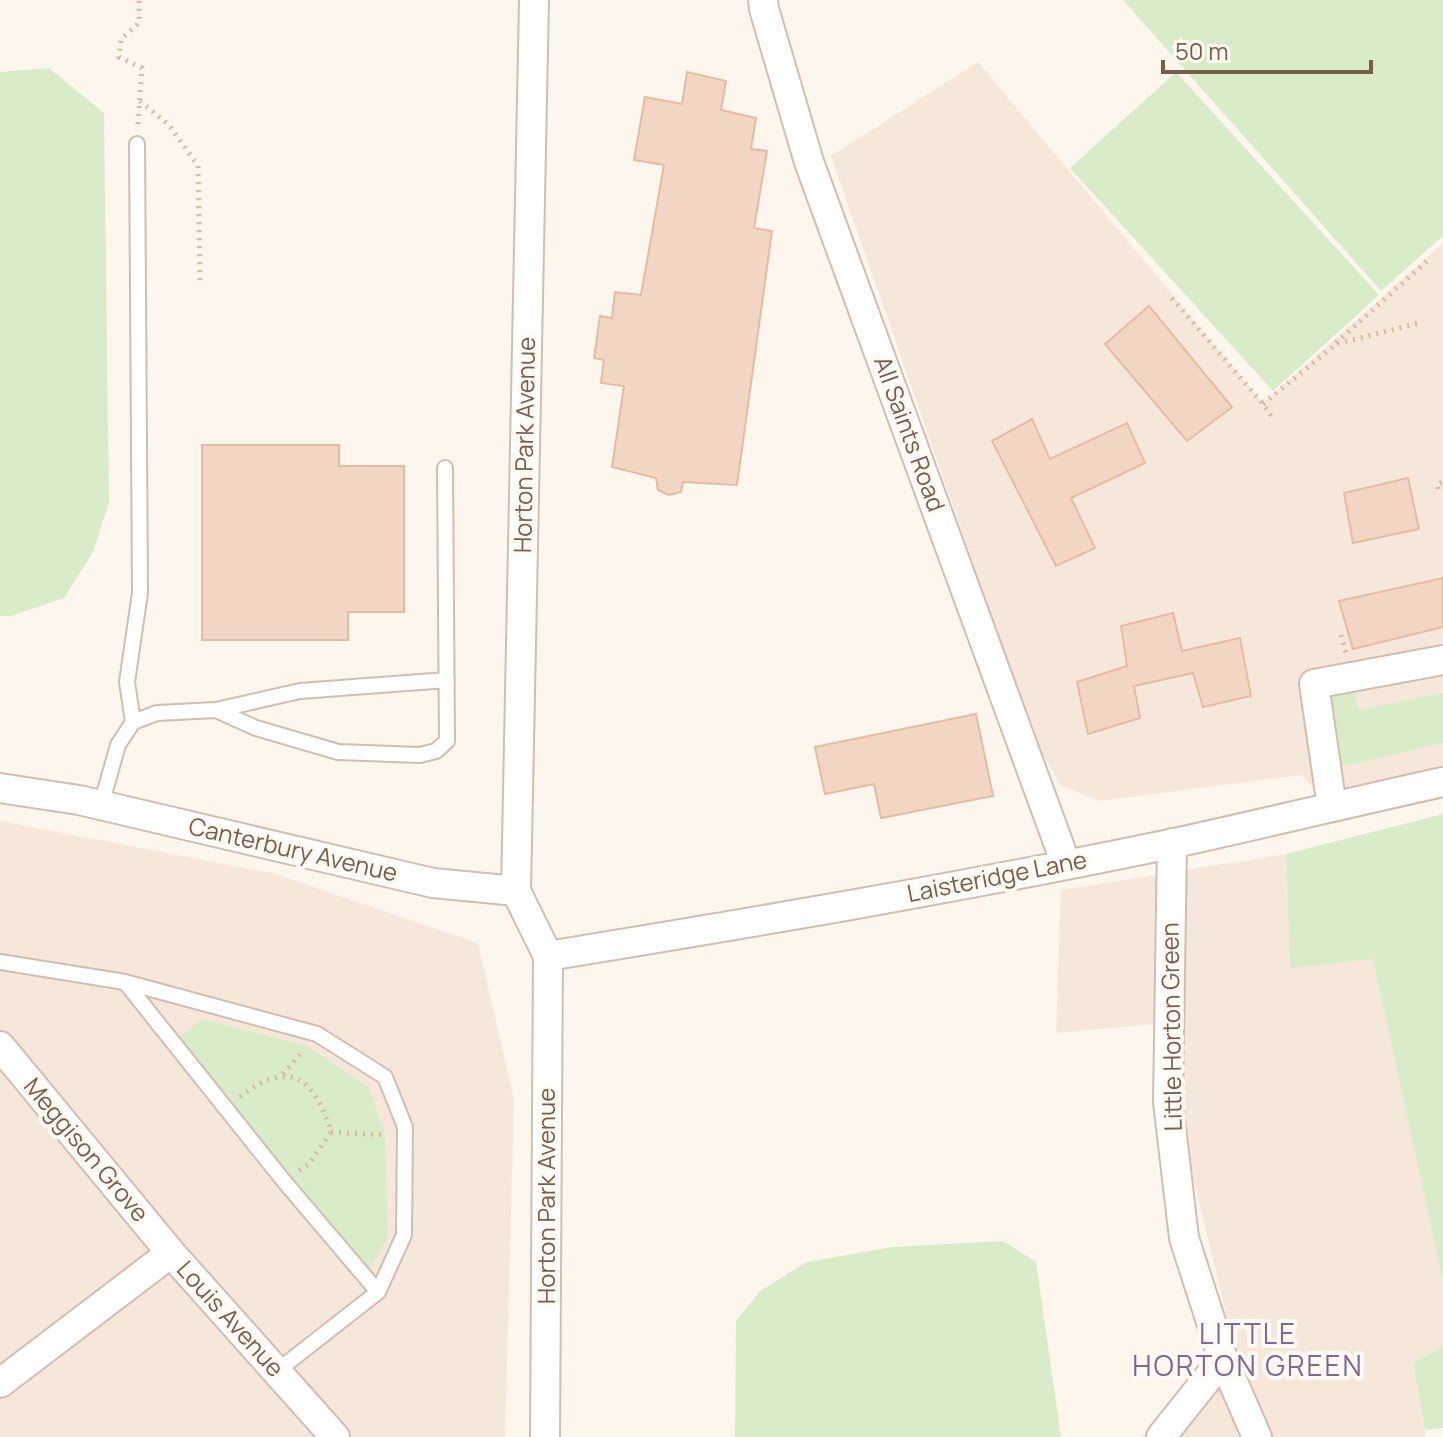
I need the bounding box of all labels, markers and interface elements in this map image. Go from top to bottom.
scale bar [1163,24,1371,74]
text: 50 m [1175,34,1229,67]
street label: Horton Park Avenue [505,336,542,553]
street label: All Saints Road [867,351,954,516]
street label: Canterbury Avenue [186,808,401,889]
street label: Laisteridge Lane [904,842,1089,909]
street label: Little Horton Green [1152,922,1189,1132]
street label: Meggison Grove [17,1070,157,1228]
street label: Horton Park Avenue [529,1088,562,1304]
street label: Louis Avenue [170,1253,292,1383]
district label: LITTLE HORTON GREEN [1132,1314,1364,1384]

